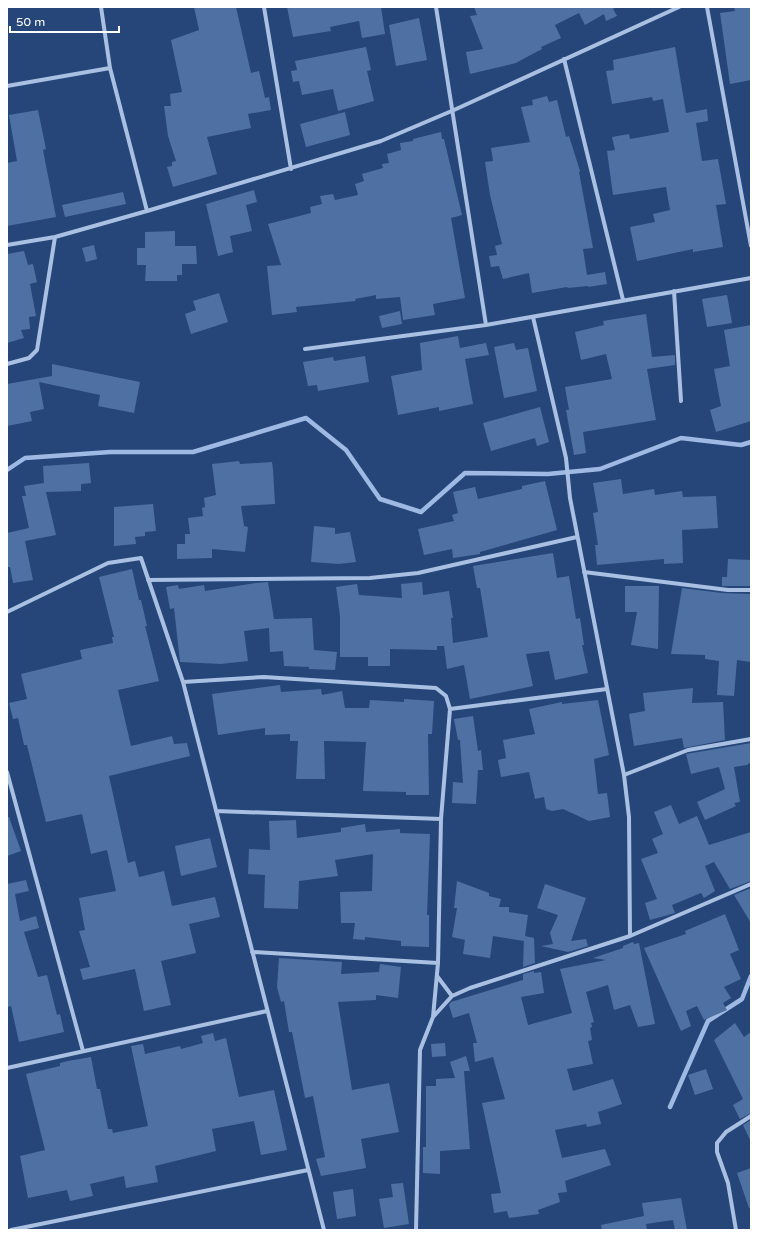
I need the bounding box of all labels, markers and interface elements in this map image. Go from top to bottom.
scale bar [10,8,119,34]
text: 50 m [16,15,45,29]

